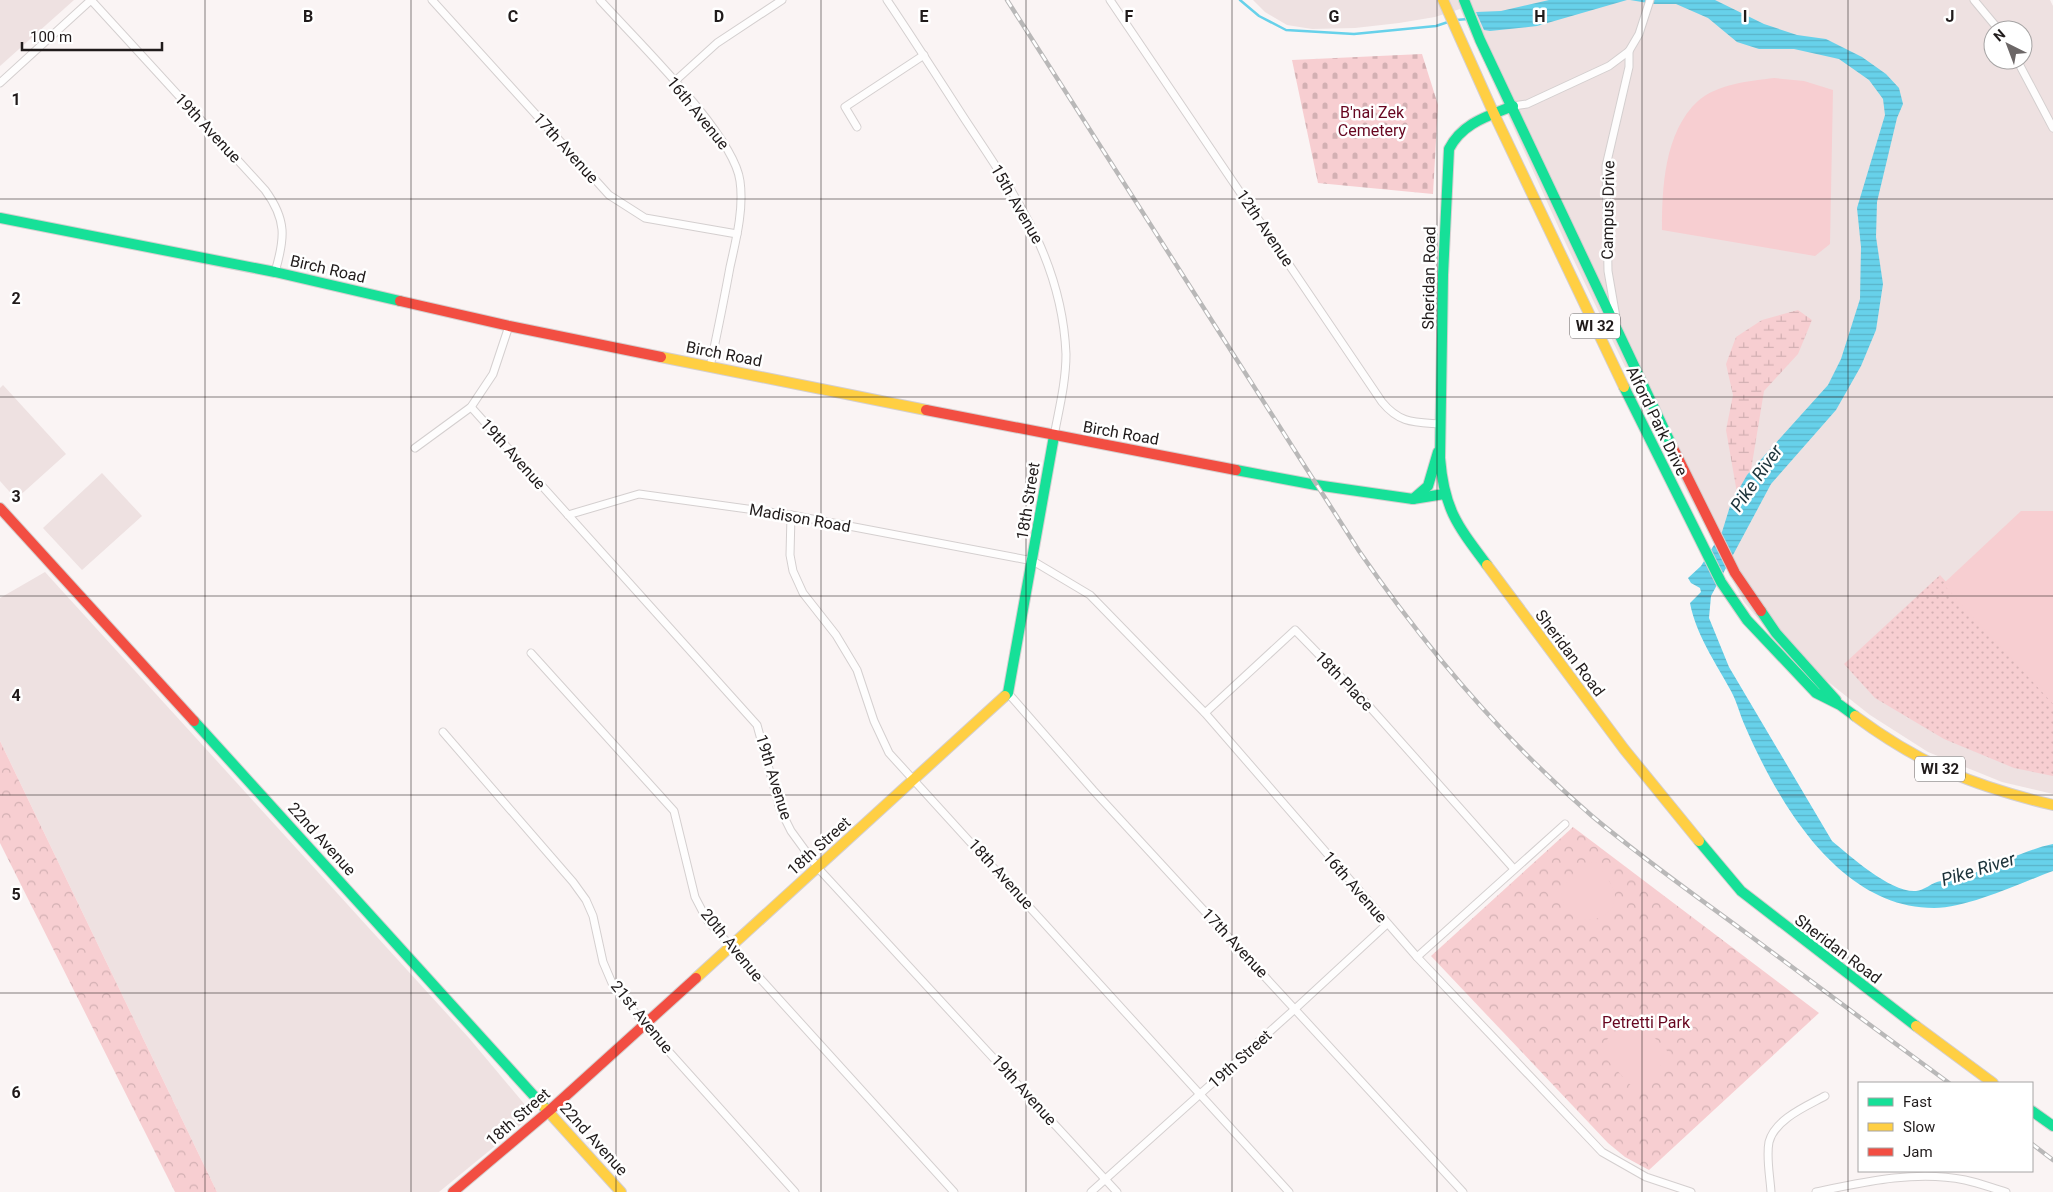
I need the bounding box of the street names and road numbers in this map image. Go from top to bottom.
street label: 16th Avenue [663,73,733,153]
street label: 19th Avenue [171,89,245,167]
street label: 17th Avenue [529,109,603,187]
street label: Campus Drive [1598,160,1618,260]
street label: 15th Avenue [987,161,1047,247]
street label: 12th Avenue [1232,186,1298,270]
street label: Sheridan Road [1419,226,1439,330]
street label: Birch Road [288,251,368,287]
road number: WI 32 [1570,314,1620,338]
street label: Birch Road [684,337,764,371]
street label: Alford Park Drive [1622,363,1692,479]
street label: 19th Avenue [476,415,550,493]
street label: Birch Road [1081,417,1161,449]
street label: 18th Street [1012,461,1044,541]
street label: Madison Road [748,500,852,536]
street label: Sheridan Road [1531,606,1609,700]
street label: 18th Place [1311,647,1377,715]
street label: 19th Avenue [752,732,796,822]
road number: WI 32 [1915,756,1965,782]
street label: 22nd Avenue [284,798,360,880]
street label: 18th Street [784,813,854,879]
street label: 18th Avenue [964,835,1038,913]
street label: 16th Avenue [1319,847,1391,927]
street label: 17th Avenue [1198,904,1272,982]
street label: 20th Avenue [697,905,767,985]
street label: Sheridan Road [1791,910,1885,988]
street label: 21st Avenue [607,977,677,1057]
street label: 19th Street [1205,1026,1275,1092]
street label: 19th Avenue [987,1051,1061,1129]
street label: 18th Street [482,1084,554,1150]
street label: 22nd Avenue [556,1098,632,1180]

